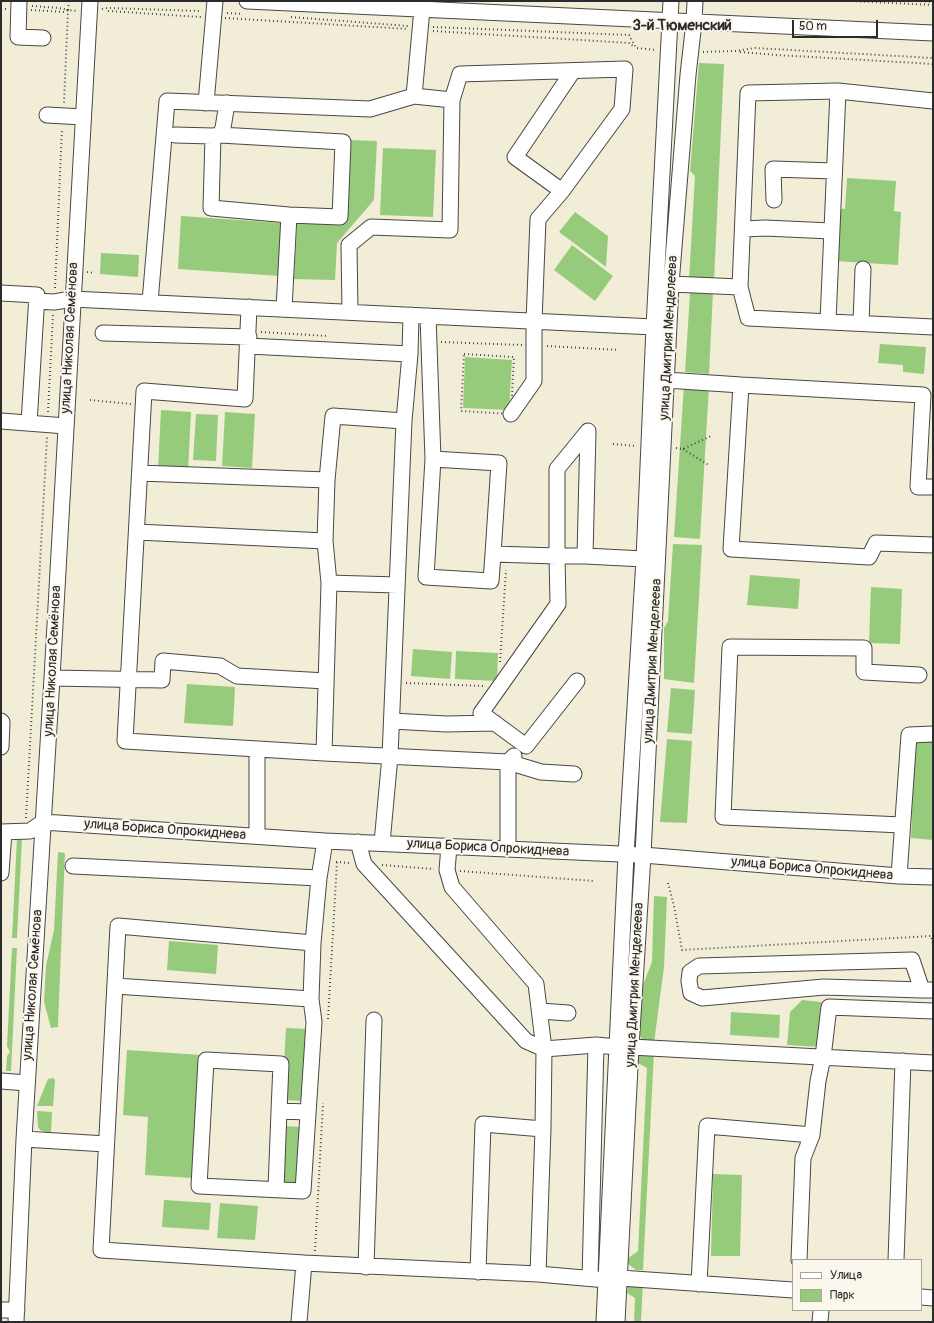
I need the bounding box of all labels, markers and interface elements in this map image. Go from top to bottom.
scale bar [794,12,880,38]
district label: 3-й Тюменский [632,17,732,35]
text: 50 m [799,19,827,34]
street label: улица Дмитрия Менделеева [656,255,682,421]
street label: улица Николая Семёнова [58,262,82,414]
street label: улица Дмитрия Менделеева [640,578,666,744]
street label: улица Николая Семёнова [41,585,65,737]
street label: улица Бориса Опрокиднева [83,816,247,844]
street label: улица Бориса Опрокиднева [406,835,570,861]
street label: улица Бориса Опрокиднева [730,854,894,884]
street label: улица Дмитрия Менделеева [622,902,648,1068]
street label: улица Николая Семёнова [19,909,47,1061]
legend [792,1259,922,1311]
text: Улица [830,1268,862,1283]
text: Парк [830,1288,855,1303]

